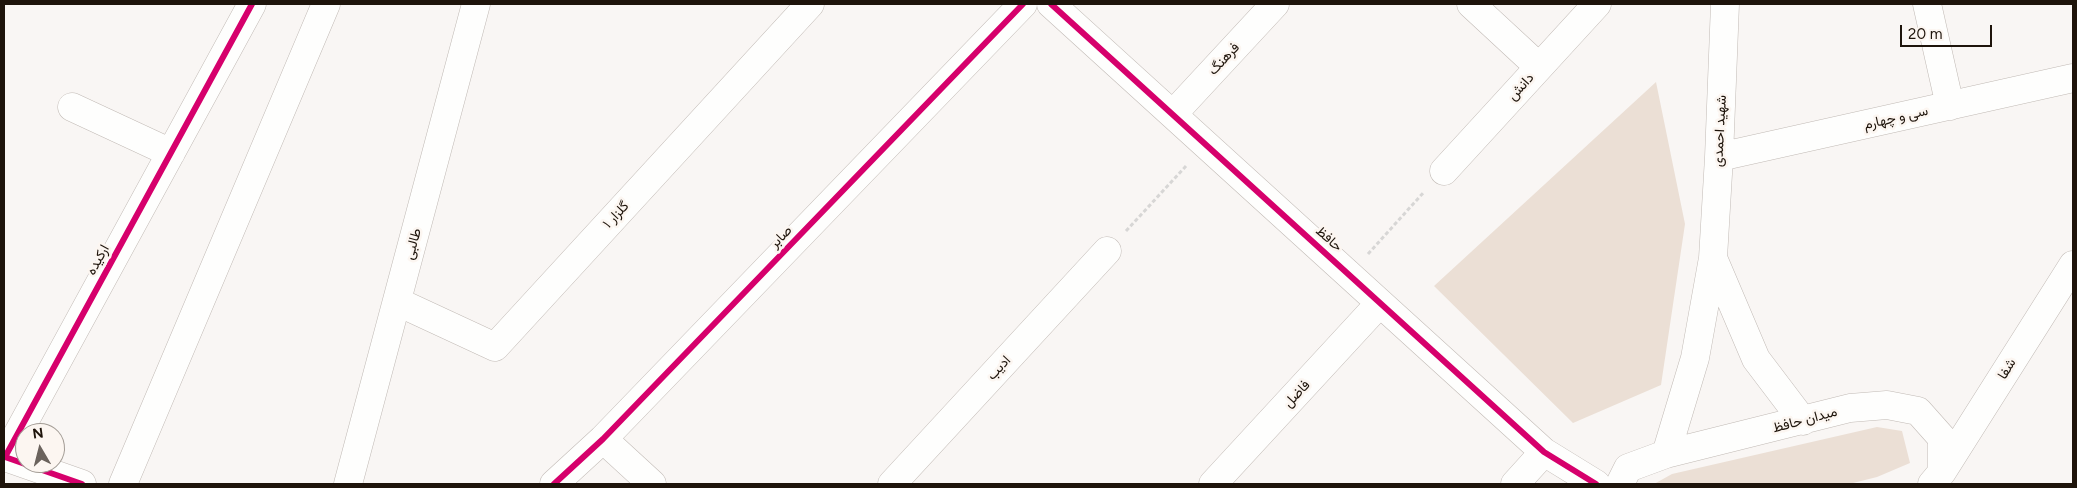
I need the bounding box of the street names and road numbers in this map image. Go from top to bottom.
street label: فرهنگ [1205,39,1243,79]
street label: دانش [1504,70,1538,104]
street label: شهید احمدی [1710,95,1730,167]
street label: سی و چهارم [1862,102,1930,134]
street label: گلزار ۱ [599,198,633,232]
street label: صابر [766,222,796,252]
street label: حافظ [1312,223,1346,255]
street label: طالبی [401,226,425,262]
street label: ارکیده [83,242,113,278]
street label: ادیب [984,352,1014,384]
street label: شفا [1994,355,2020,383]
street label: فاضل [1280,377,1314,411]
street label: میدان حافظ [1771,403,1839,437]

